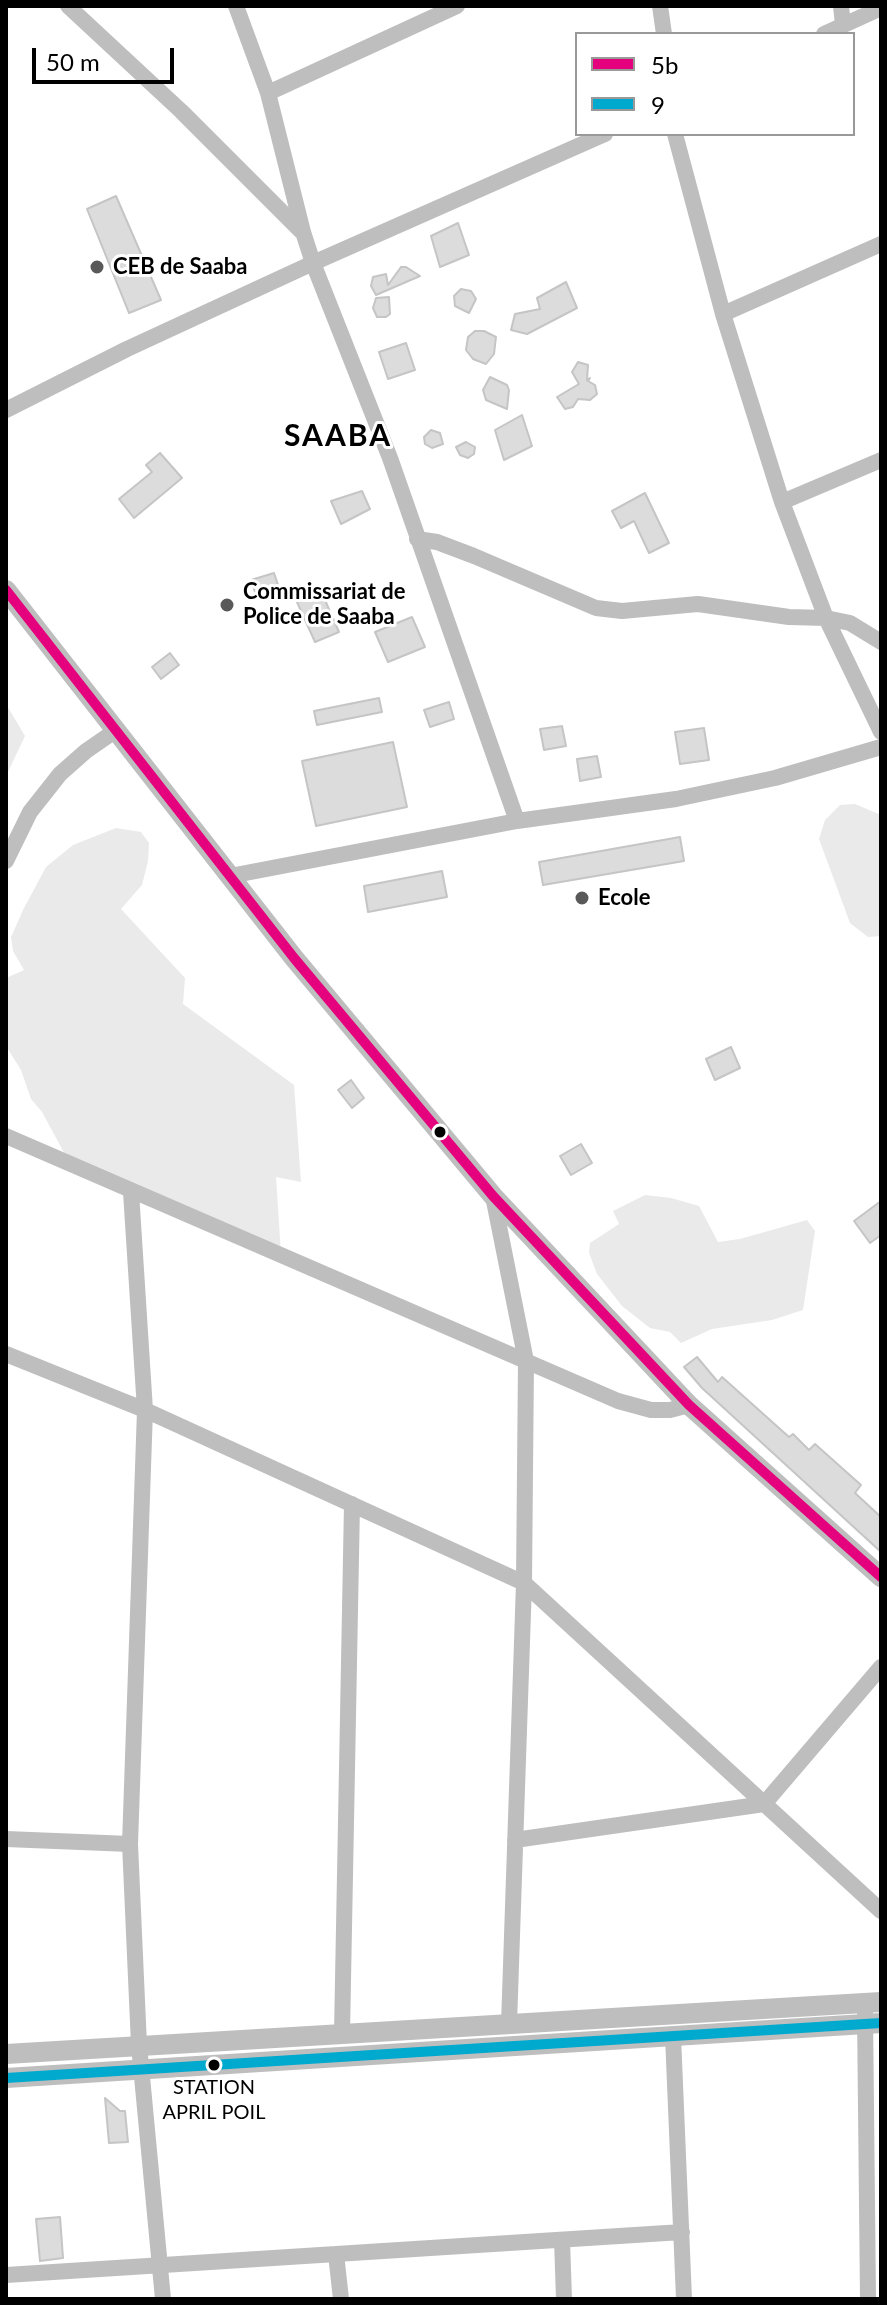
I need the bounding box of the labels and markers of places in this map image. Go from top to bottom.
place label: CEB de Saaba [113,254,248,280]
marker: CEB de Saaba [88,258,106,276]
place label: Commissariat de Police de Saaba [243,579,405,630]
marker: Commissariat de Police de Saaba [218,596,236,614]
place label: Ecole [598,885,650,911]
marker: Ecole [573,889,591,907]
unlabelled marker [432,1124,448,1140]
marker: STATION APRIL POIL [206,2057,222,2073]
place label: STATION APRIL POIL [163,2076,265,2123]

